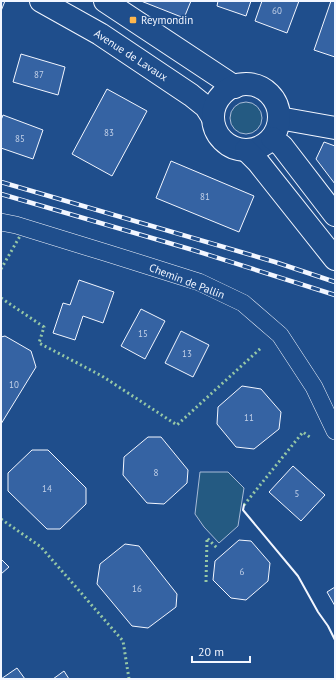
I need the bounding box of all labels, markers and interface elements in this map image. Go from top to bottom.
house number: 60 [272,5,282,16]
place label: Reymondin [141,13,193,27]
marker: Reymondin [128,15,138,25]
street label: Avenue de Lavaux [92,26,171,84]
house number: 87 [34,69,44,80]
house number: 83 [104,127,114,138]
house number: 85 [15,133,25,144]
house number: 81 [200,191,210,202]
street label: Chemin de Pallin [147,260,227,302]
house number: 15 [138,328,148,339]
house number: 13 [182,348,192,359]
house number: 10 [9,379,19,390]
house number: 11 [244,412,254,423]
house number: 8 [154,467,159,478]
house number: 14 [42,483,52,494]
house number: 5 [295,488,300,499]
house number: 6 [240,566,245,577]
house number: 16 [132,583,142,594]
scale bar [192,638,250,664]
text: 20 m [198,644,224,659]

